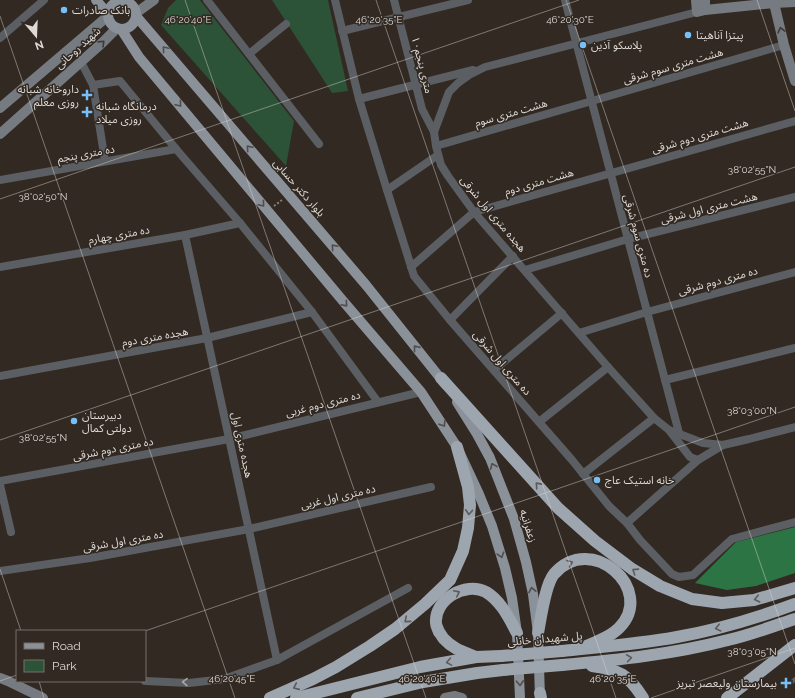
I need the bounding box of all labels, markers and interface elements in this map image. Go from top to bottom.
place label: بانک صادرات [72,4,130,17]
marker: بانک صادرات [59,5,69,15]
text: 46°20'40"E [164,14,212,25]
text: 46°20'35"E [355,14,403,25]
text: 46°20'30"E [546,14,594,25]
north arrow [16,16,56,56]
street label: شهید روحانی [53,24,104,72]
one-way arrow [777,27,785,33]
place label: پیتزا آناهیتا [696,29,743,43]
marker: پیتزا آناهیتا [683,30,693,40]
street label: ۱۰متری پنجم [407,35,435,96]
text: N [33,37,45,52]
place label: پلاسکو آذین [591,39,642,53]
one-way arrow [97,40,105,48]
marker: پلاسکو آذین [578,40,588,50]
street label: هشت متری سوم شرقی [621,45,725,87]
one-way arrow [163,47,170,54]
place label: داروخانه شبانه روزی معلم [17,83,79,111]
marker: داروخانه شبانه روزی معلم [82,90,92,100]
street label: هشت متری سوم [473,96,549,131]
one-way arrow [174,99,181,107]
place label: درمانگاه شبانه روزی میلاد [96,100,157,126]
marker: درمانگاه شبانه روزی میلاد [81,106,93,118]
street label: هشت متری دوم شرقی [650,116,750,157]
street label: ده متری پنجم [56,143,116,167]
one-way arrow [247,146,254,153]
street label: بلوار دکتر حسابی [270,157,328,219]
text: 38°02'55"N [728,164,776,175]
street label: هشت متری دوم [503,166,575,199]
street label: هجده متری اول شرقی [457,173,529,255]
street label: هشت متری اول شرقی [659,190,759,226]
text: 38°02'50"N [18,191,68,202]
street label: ده متری سوم شرقی [620,193,655,279]
one-way arrow [257,199,264,207]
street label: ده متری چهارم [87,223,151,248]
one-way arrow [331,244,339,252]
street label: ده متری دوم شرقی [677,264,759,299]
one-way arrow [340,299,348,307]
street label: هجده متری دوم [121,325,189,350]
street label: ده متری اول شرقی [470,328,534,398]
one-way arrow [414,345,421,352]
street label: ده متری دوم غربی [284,388,362,421]
text: 38°03'00"N [727,405,777,416]
place label: دبیرستان دولتی کمال [82,409,132,435]
street label: هجده متری اول [229,411,255,479]
marker: دبیرستان دولتی کمال [69,416,79,426]
one-way arrow [438,420,445,427]
text: 38°02'55"N [19,432,67,443]
street label: ده متری دوم شرقی [72,435,155,464]
one-way arrow [490,462,498,469]
place label: خانه استیک عاج [605,474,675,488]
marker: خانه استیک عاج [592,475,602,485]
street label: ده متری اول غربی [299,482,377,512]
one-way arrow [535,482,542,490]
street label: زعفرانیه [517,508,539,544]
one-way arrow [465,509,474,515]
street label: ده متری اول شرقی [82,528,164,554]
one-way arrow [496,552,505,559]
one-way arrow [566,559,573,567]
one-way arrow [632,568,639,576]
one-way arrow [528,586,536,593]
one-way arrow [453,590,460,598]
one-way arrow [754,594,761,602]
one-way arrow [404,615,412,622]
one-way arrow [714,623,721,631]
street label: پل شهیدان خانلی [507,629,583,650]
legend [16,630,146,682]
text: Road [52,639,81,653]
text: 38°03'05"N [727,646,777,657]
one-way arrow [626,654,632,663]
one-way arrow [446,657,452,666]
text: Park [52,659,77,673]
text: 46°20'45"E [209,673,255,684]
text: 46°20'40"E [398,673,446,684]
text: 46°20'35"E [589,673,637,684]
place label: بیمارستان ولیعصر تبریز [675,677,777,690]
marker: بیمارستان ولیعصر تبریز [780,677,792,689]
one-way arrow [182,678,188,686]
one-way arrow [515,680,524,686]
one-way arrow [293,682,300,690]

